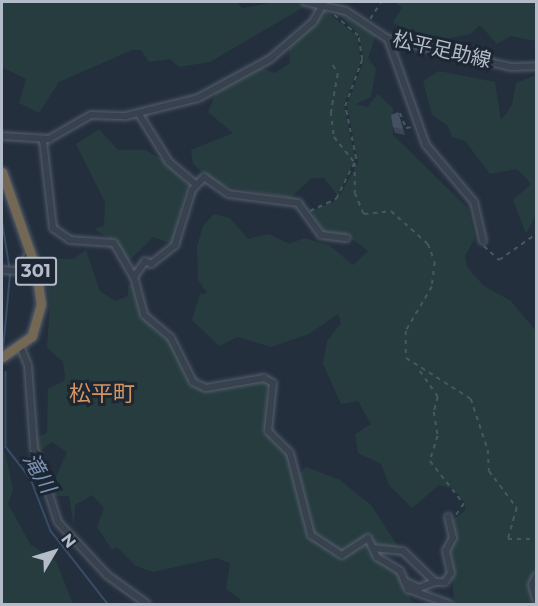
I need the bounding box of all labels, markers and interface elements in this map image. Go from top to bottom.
street label: 松平足助線 [391,27,493,73]
road number: 301 [15,256,57,286]
district label: 松平町 [69,381,135,407]
water label: 滝川 [18,449,60,497]
north arrow [24,522,84,582]
text: N [57,530,80,552]

